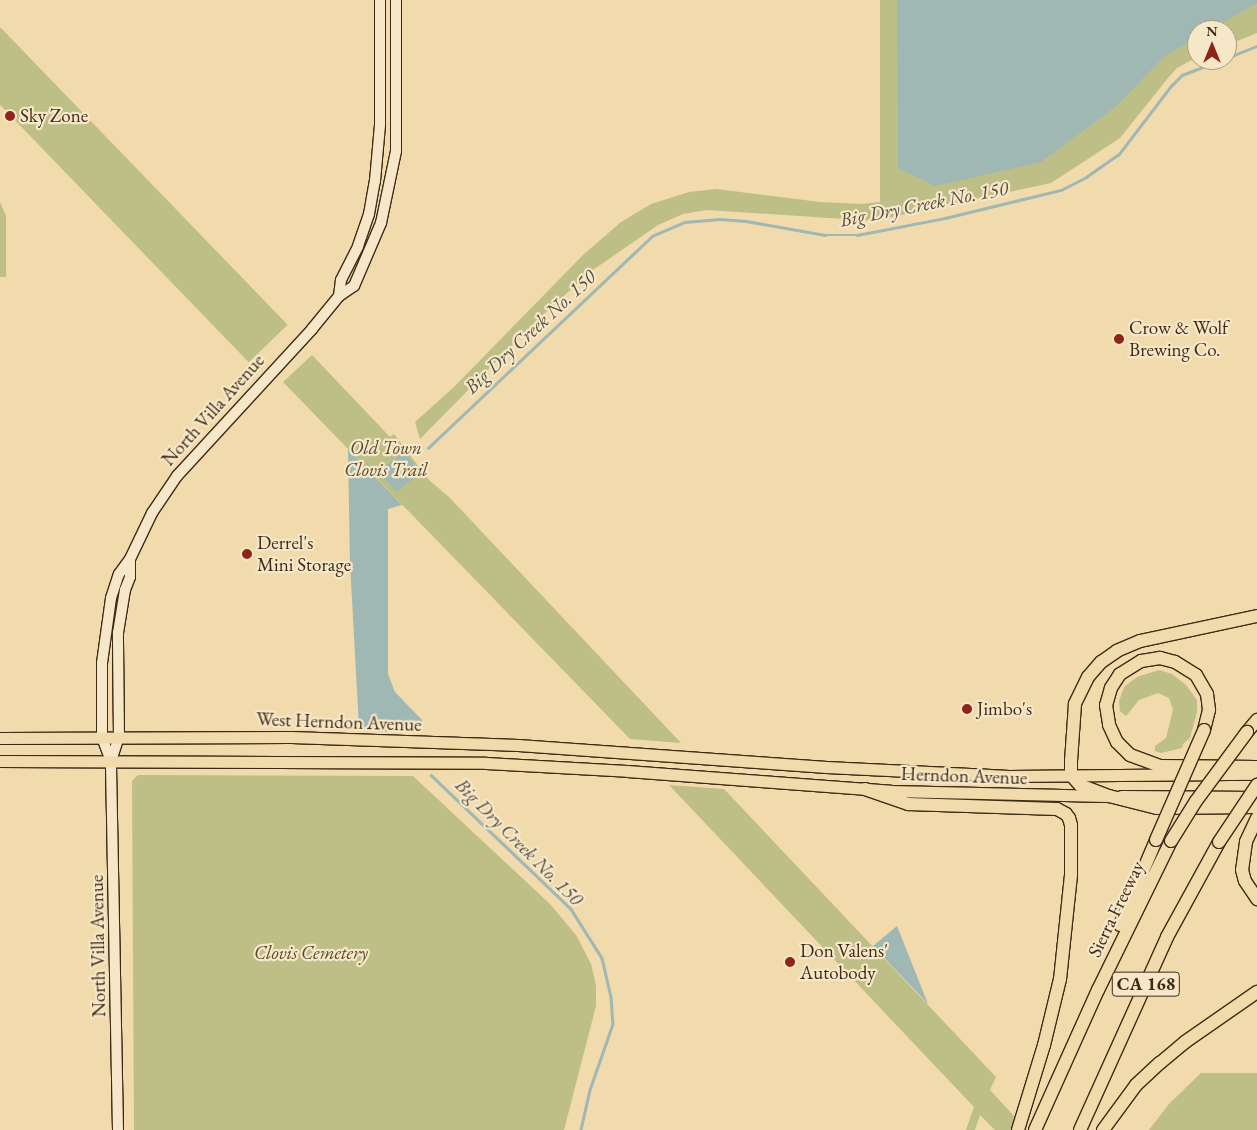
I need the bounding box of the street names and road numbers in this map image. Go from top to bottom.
street label: North Villa Avenue [157,349,269,471]
street label: West Herndon Avenue [256,708,422,736]
street label: Herndon Avenue [900,762,1028,790]
street label: Sierra Freeway [1083,857,1149,961]
street label: North Villa Avenue [85,875,111,1017]
road number: CA 168 [1111,969,1181,1000]

